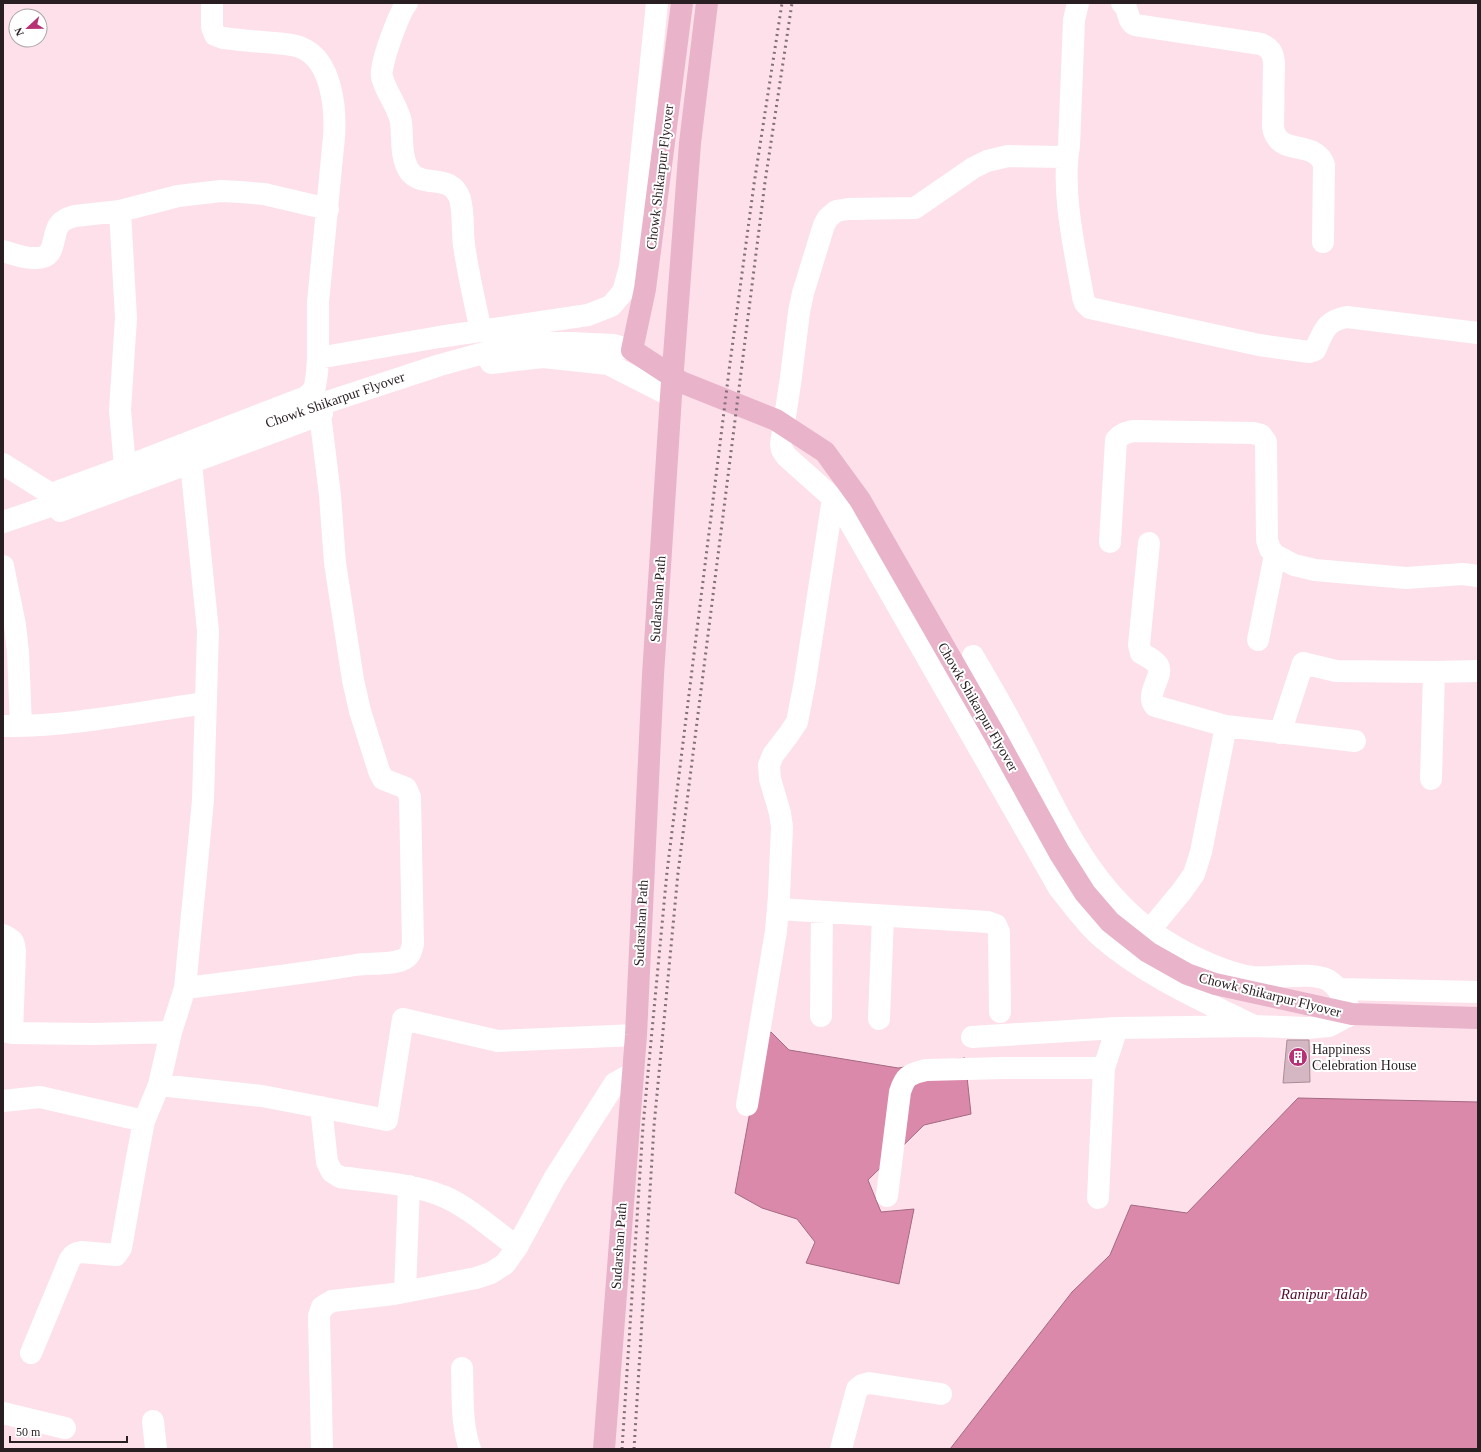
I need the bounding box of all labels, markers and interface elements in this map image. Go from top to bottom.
north arrow [8,8,48,48]
text: N [12,26,26,38]
street label: Chowk Shikarpur Flyover [644,103,676,250]
street label: Chowk Shikarpur Flyover [263,369,407,431]
street label: Sudarshan Path [647,555,669,643]
street label: Chowk Shikarpur Flyover [935,640,1021,774]
street label: Sudarshan Path [631,879,651,967]
street label: Chowk Shikarpur Flyover [1197,970,1343,1020]
place label: Happiness Celebration House [1312,1042,1417,1073]
building icon: Happiness Celebration House [1287,1046,1309,1068]
street label: Sudarshan Path [608,1202,630,1290]
water label: Ranipur Talab [1280,1286,1368,1302]
scale bar [10,1418,127,1444]
text: 50 m [16,1425,41,1439]

